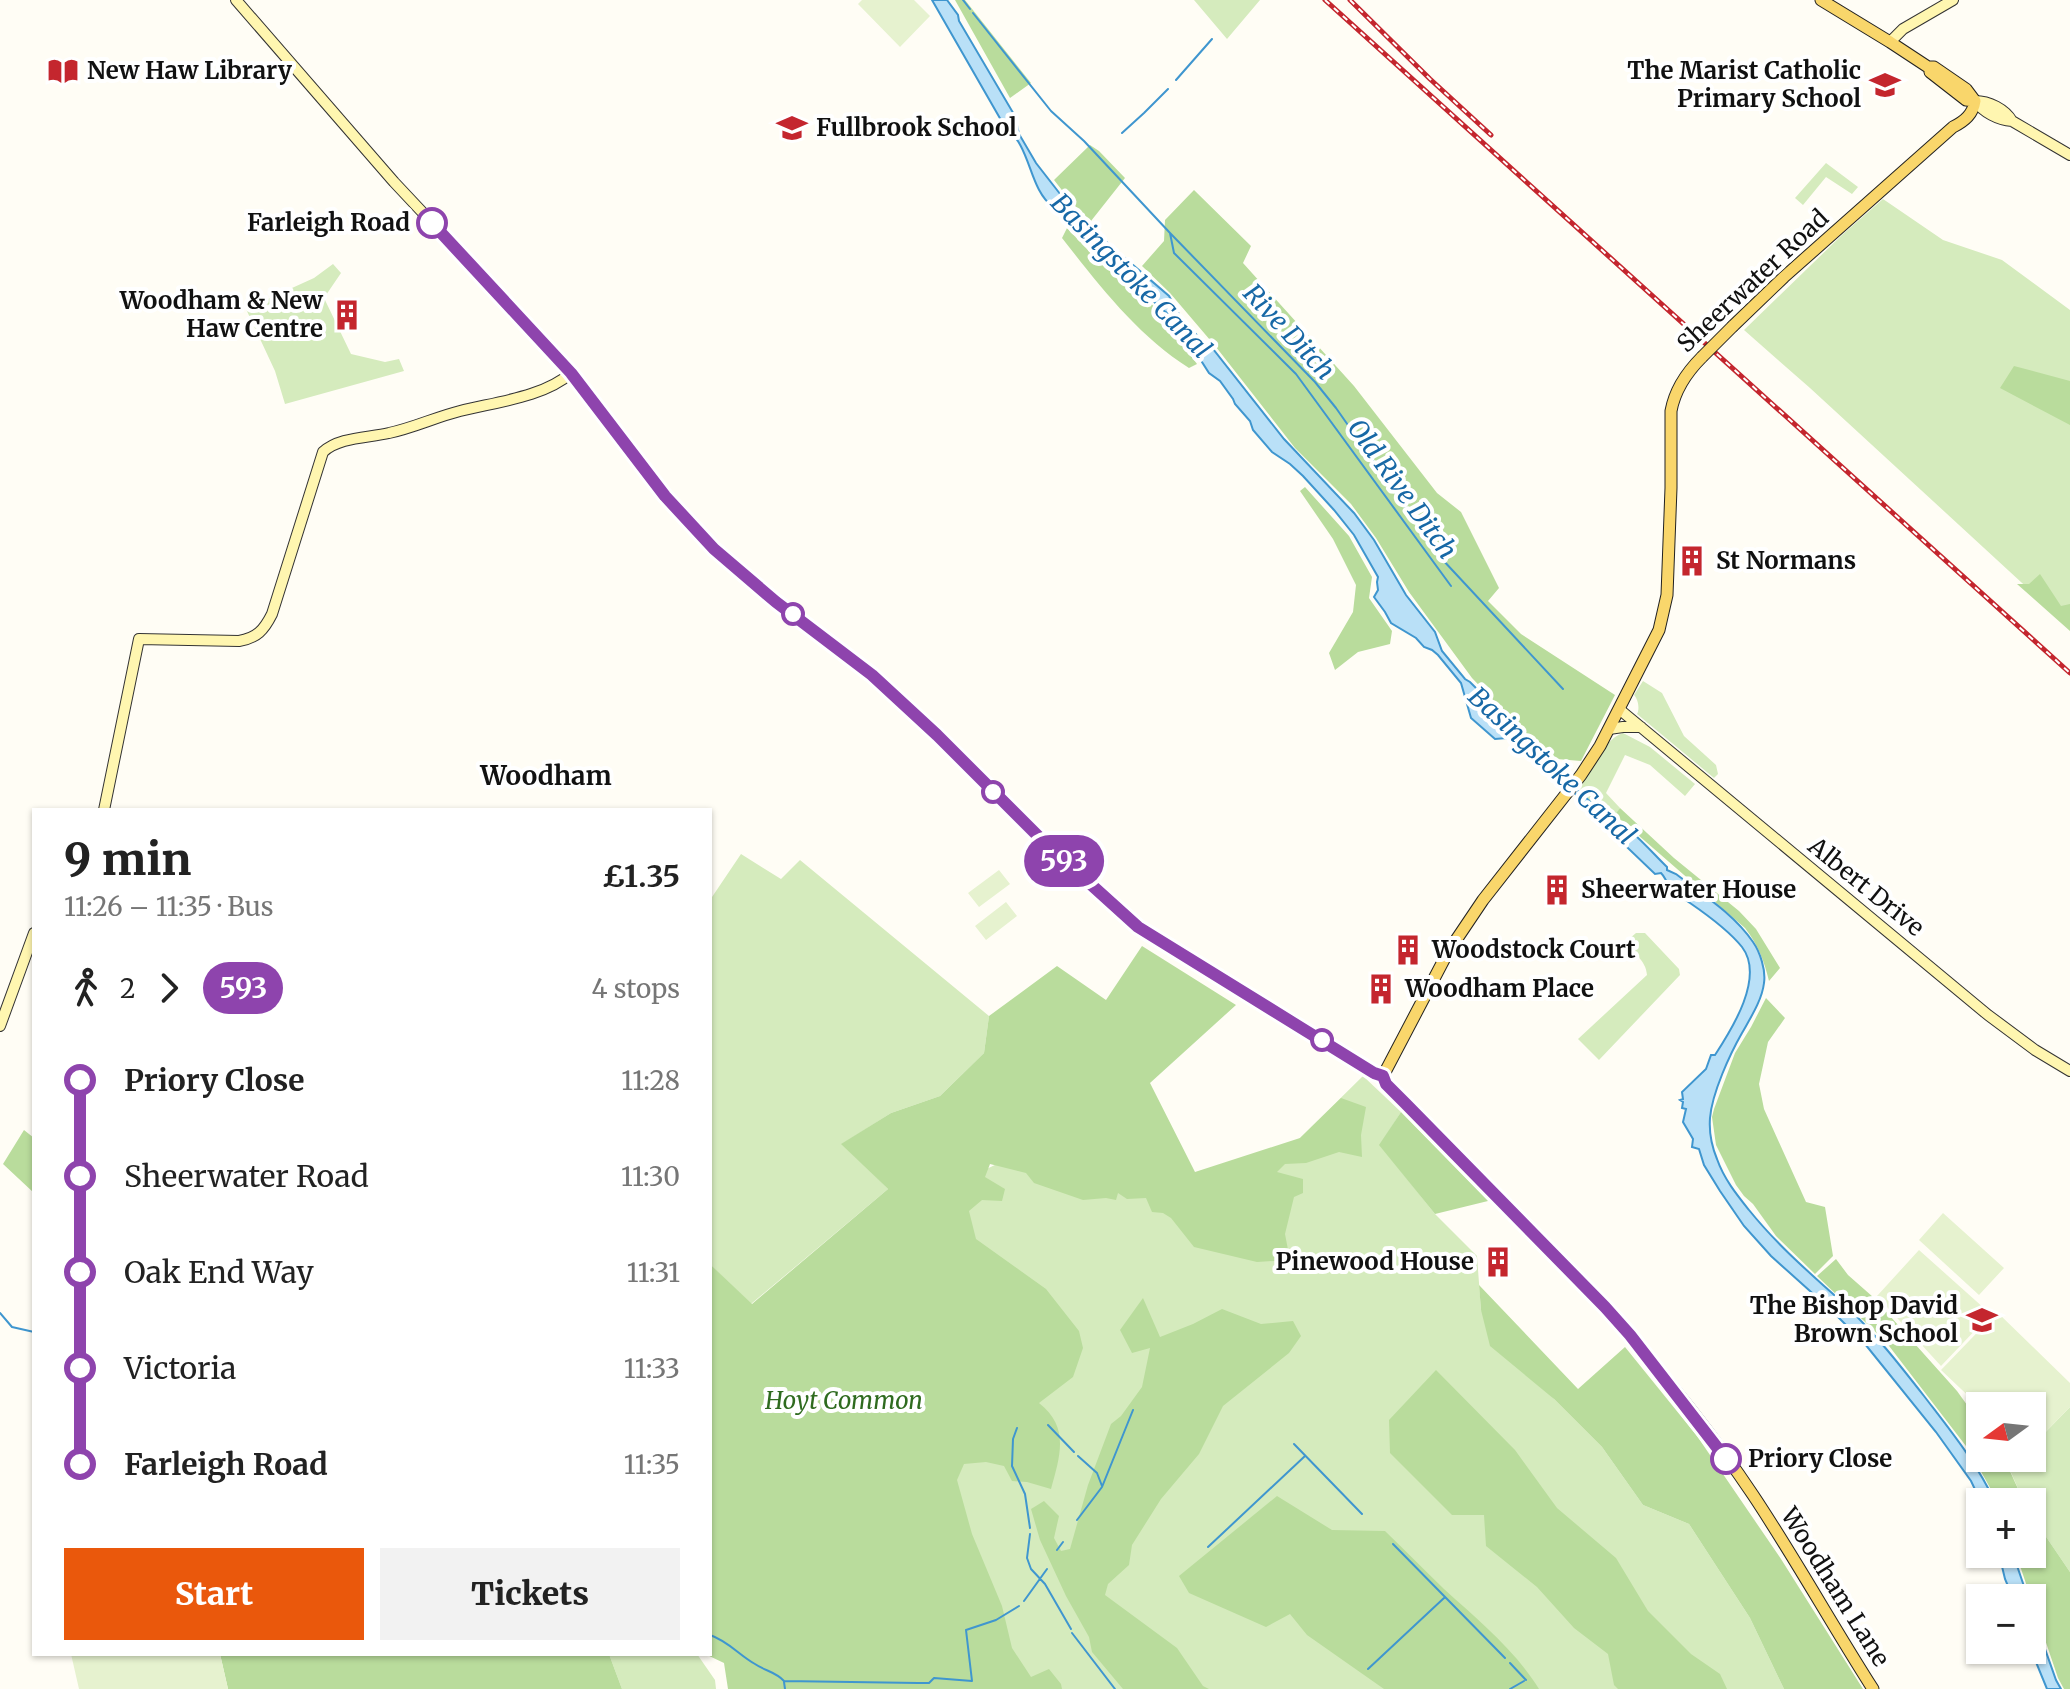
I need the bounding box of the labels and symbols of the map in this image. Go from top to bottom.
library icon: New Haw Library [46,54,80,88]
place label: New Haw Library [87,55,293,86]
place label: The Marist Catholic Primary School [1627,55,1861,114]
school or university icon: The Marist Catholic Primary School [1868,68,1902,102]
school or university icon: Fullbrook School [775,111,809,145]
place label: Fullbrook School [816,112,1017,143]
water label: Basingstoke Canal [1044,186,1219,365]
street label: Sheerwater Road [1670,203,1835,359]
place label: Farleigh Road [247,207,410,238]
marker: Farleigh Road [417,208,447,238]
water label: Rive Ditch [1237,277,1342,386]
place label: Woodham & New Haw Centre [119,285,323,344]
building icon: Woodham & New Haw Centre [330,298,364,332]
water label: Old Rive Ditch [1340,412,1464,565]
building icon: St Normans [1675,544,1709,578]
place label: St Normans [1716,545,1856,576]
unlabelled marker [782,603,804,625]
water label: Basingstoke Canal [1462,680,1643,852]
district label: Woodham [479,759,612,792]
unlabelled marker [982,781,1004,803]
street label: Albert Drive [1801,830,1931,943]
line badge: 593 [1018,835,1110,887]
building icon: Sheerwater House [1540,873,1574,907]
place label: Sheerwater House [1581,874,1796,905]
building icon: Woodstock Court [1391,933,1425,967]
place label: Woodstock Court [1431,934,1636,965]
building icon: Woodham Place [1364,972,1398,1006]
place label: Woodham Place [1404,973,1594,1004]
unlabelled marker [1311,1029,1333,1051]
building icon: Pinewood House [1481,1245,1515,1279]
place label: Pinewood House [1275,1246,1474,1277]
place label: The Bishop David Brown School [1750,1290,1958,1349]
school or university icon: The Bishop David Brown School [1965,1303,1999,1337]
park label: Hoyt Common [764,1385,923,1416]
north arrow [1966,1392,2046,1472]
place label: Priory Close [1748,1443,1892,1474]
marker: Priory Close [1711,1444,1741,1474]
street label: Woodham Lane [1774,1501,1897,1672]

